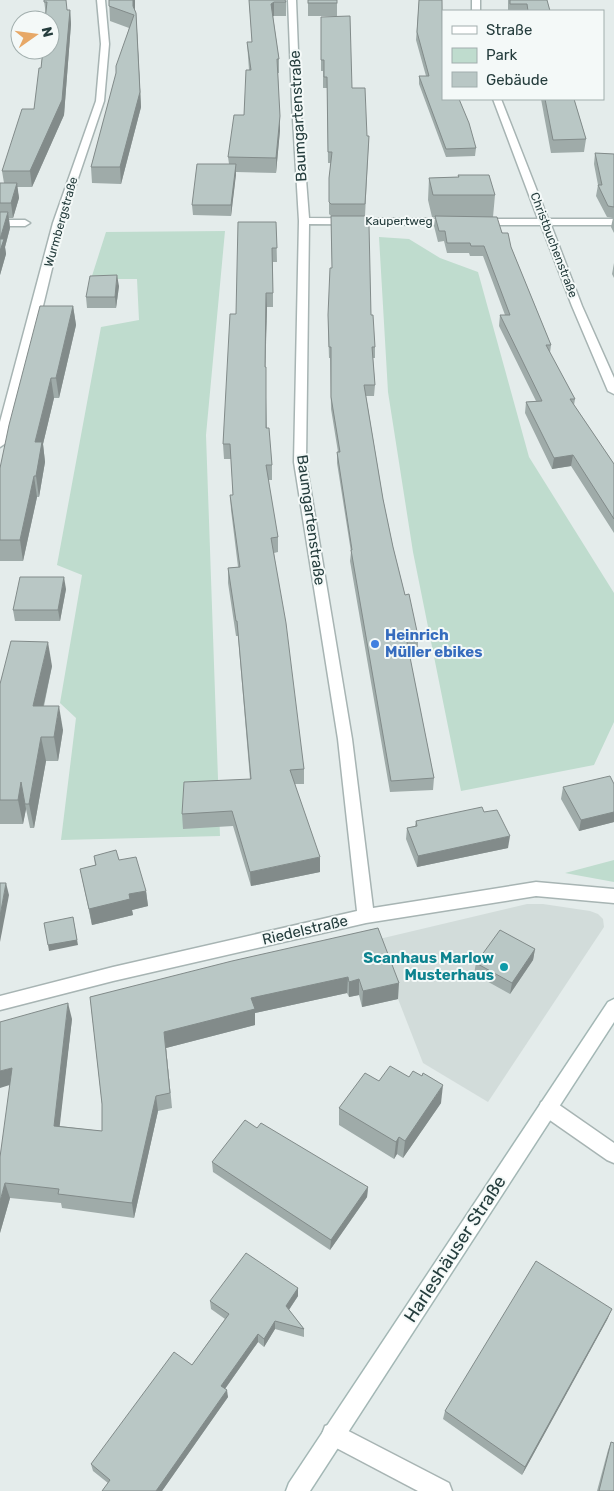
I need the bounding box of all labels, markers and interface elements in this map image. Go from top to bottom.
north arrow [10,10,60,60]
legend [442,10,604,100]
text: Straße [486,21,532,39]
text: N [38,25,57,39]
text: Park [486,46,517,64]
street label: Baumgartenstraße [286,50,310,182]
text: Gebäude [486,71,548,89]
street label: Wurmbergstraße [41,175,81,269]
street label: Christbuchenstraße [527,190,581,300]
street label: Kaupertweg [365,214,433,228]
street label: Baumgartenstraße [293,454,329,586]
place label: Heinrich Müller ebikes [385,626,483,661]
marker: Heinrich Müller ebikes [369,638,381,650]
street label: Riedelstraße [260,911,350,949]
place label: Scanhaus Marlow Musterhaus [363,949,494,984]
marker: Scanhaus Marlow Musterhaus [498,961,510,973]
street label: Harleshäuser Straße [399,1171,511,1327]

